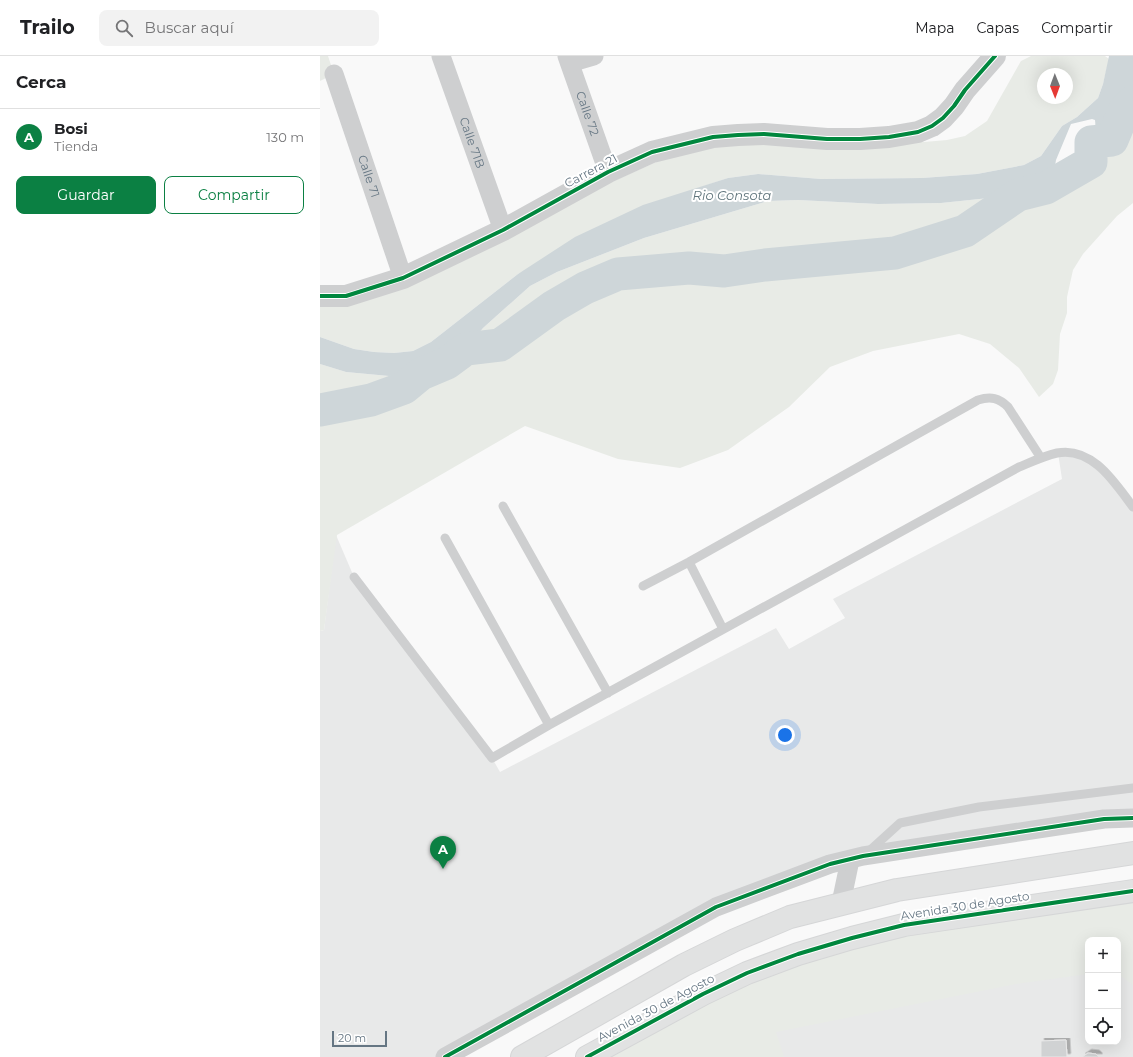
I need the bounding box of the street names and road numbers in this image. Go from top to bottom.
street label: Calle 72 [573,89,603,138]
street label: Calle 71B [456,115,488,170]
street label: Carrera 21 [562,150,620,191]
street label: Calle 71 [355,153,383,199]
street label: Avenida 30 de Agosto [899,888,1030,923]
street label: Avenida 30 de Agosto [595,970,717,1045]

